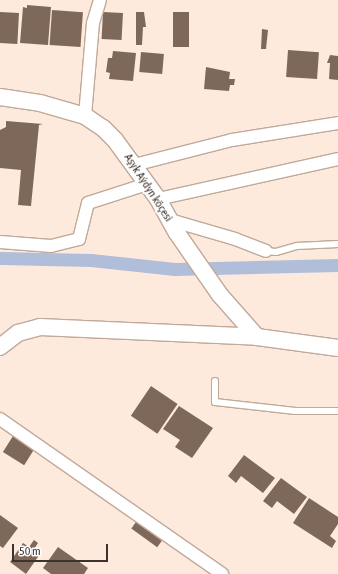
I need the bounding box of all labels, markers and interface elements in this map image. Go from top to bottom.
street label: Aşyk Aýdyn köçesi [121,151,175,225]
scale bar [14,536,110,562]
text: 50 m [19,544,41,558]

